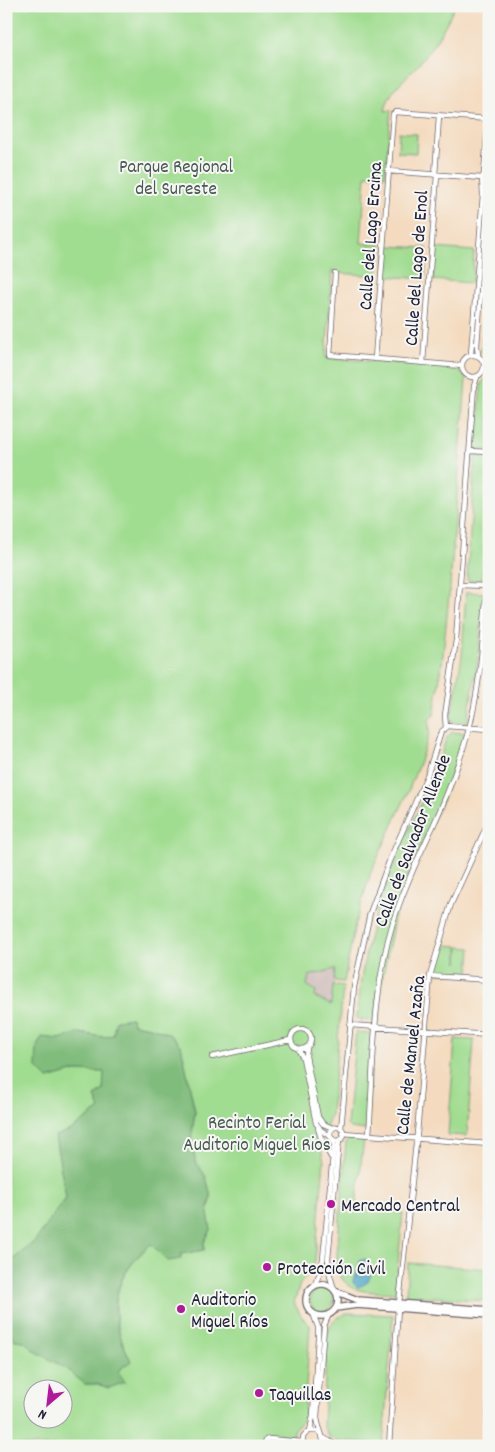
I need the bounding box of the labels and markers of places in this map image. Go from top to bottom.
place label: Mercado Central [341,1194,460,1221]
marker: Mercado Central [325,1198,337,1210]
place label: Protección Civil [277,1257,386,1284]
marker: Protección Civil [261,1261,273,1273]
place label: Auditorio Miguel Ríos [191,1288,269,1337]
marker: Auditorio Miguel Ríos [175,1303,187,1315]
place label: Taquillas [269,1383,332,1410]
marker: Taquillas [253,1387,265,1399]

